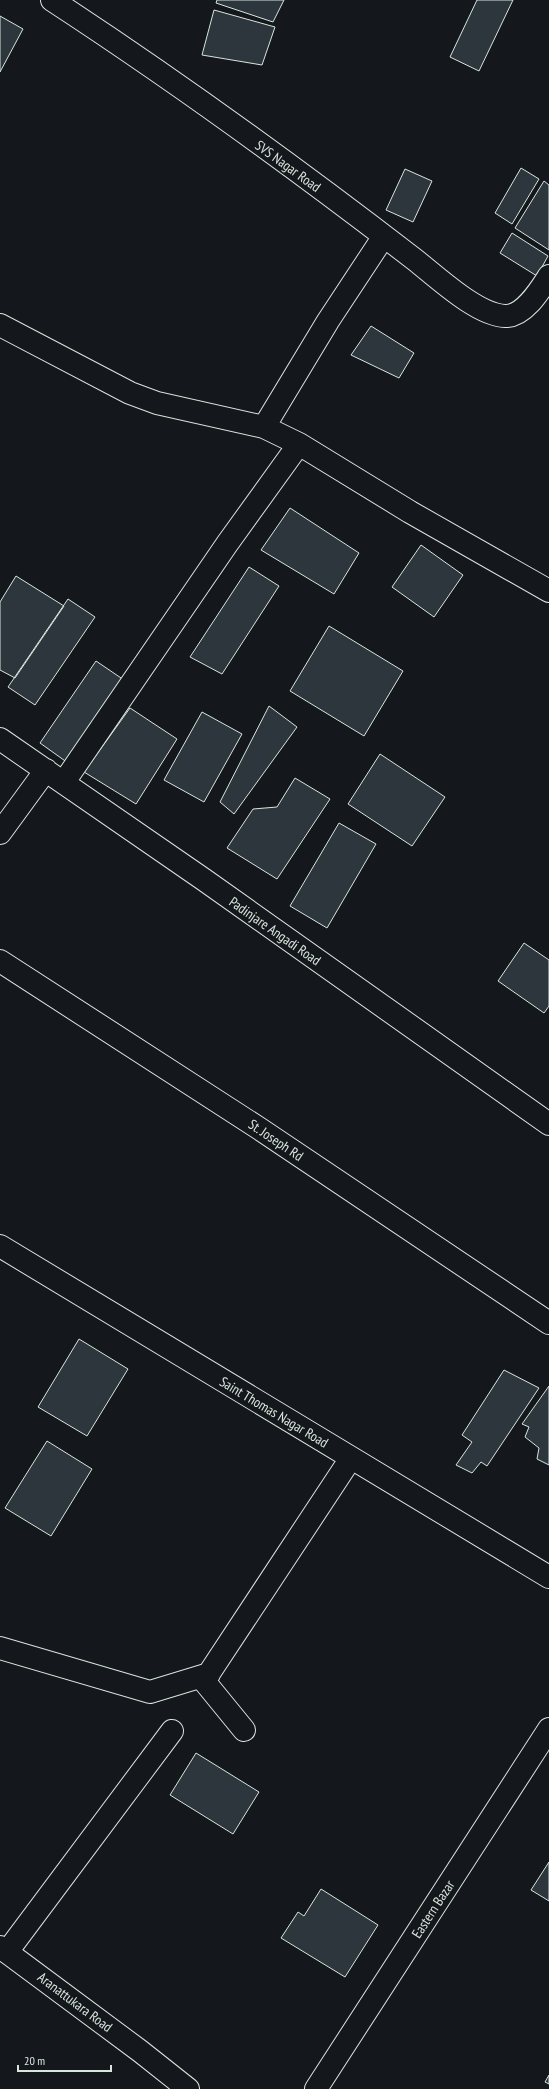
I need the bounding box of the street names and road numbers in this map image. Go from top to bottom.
street label: SVS Nagar Road [252,136,324,196]
street label: Padinjare Angadi Road [226,893,324,969]
street label: St. Joseph Rd [245,1115,307,1165]
street label: Saint Thomas Nagar Road [216,1372,332,1452]
street label: Eastern Bazar [408,1877,458,1941]
street label: Aranattukara Road [34,1968,116,2036]

